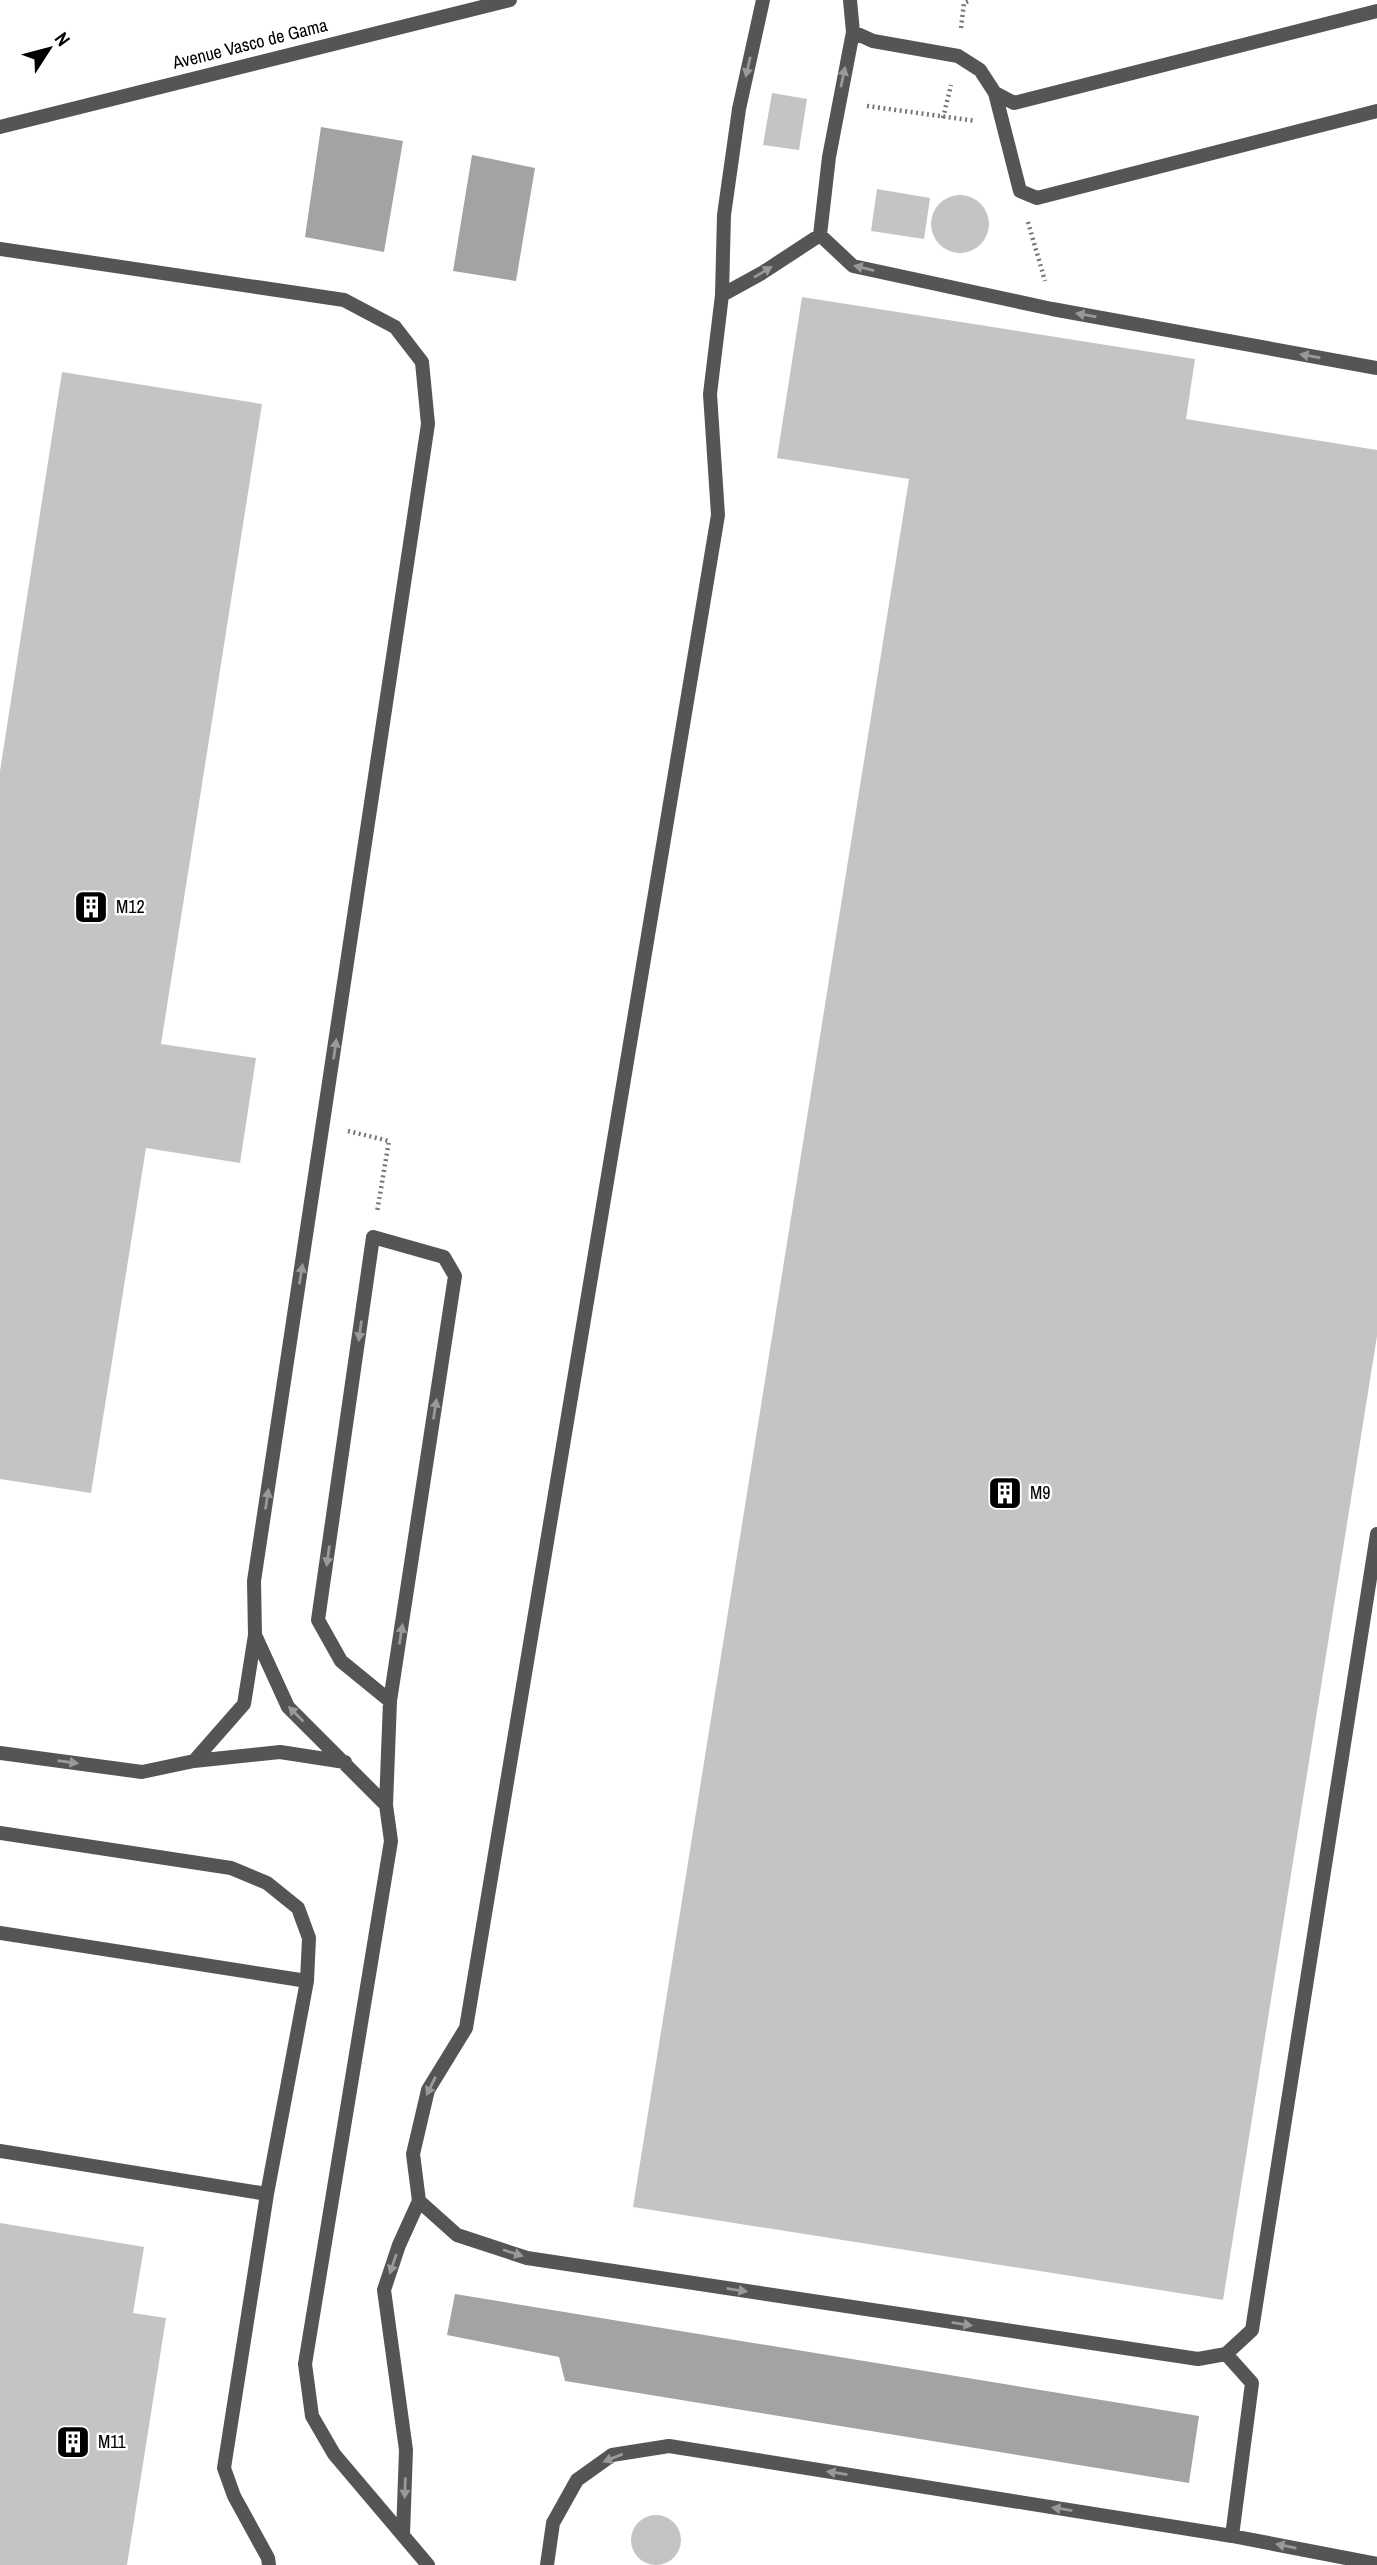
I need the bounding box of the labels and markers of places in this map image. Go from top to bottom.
building icon: M12 [72,888,110,926]
place label: M12 [116,894,145,919]
building icon: M9 [986,1474,1024,1512]
place label: M9 [1030,1480,1051,1505]
building icon: M11 [54,2423,92,2461]
place label: M11 [98,2429,126,2454]

